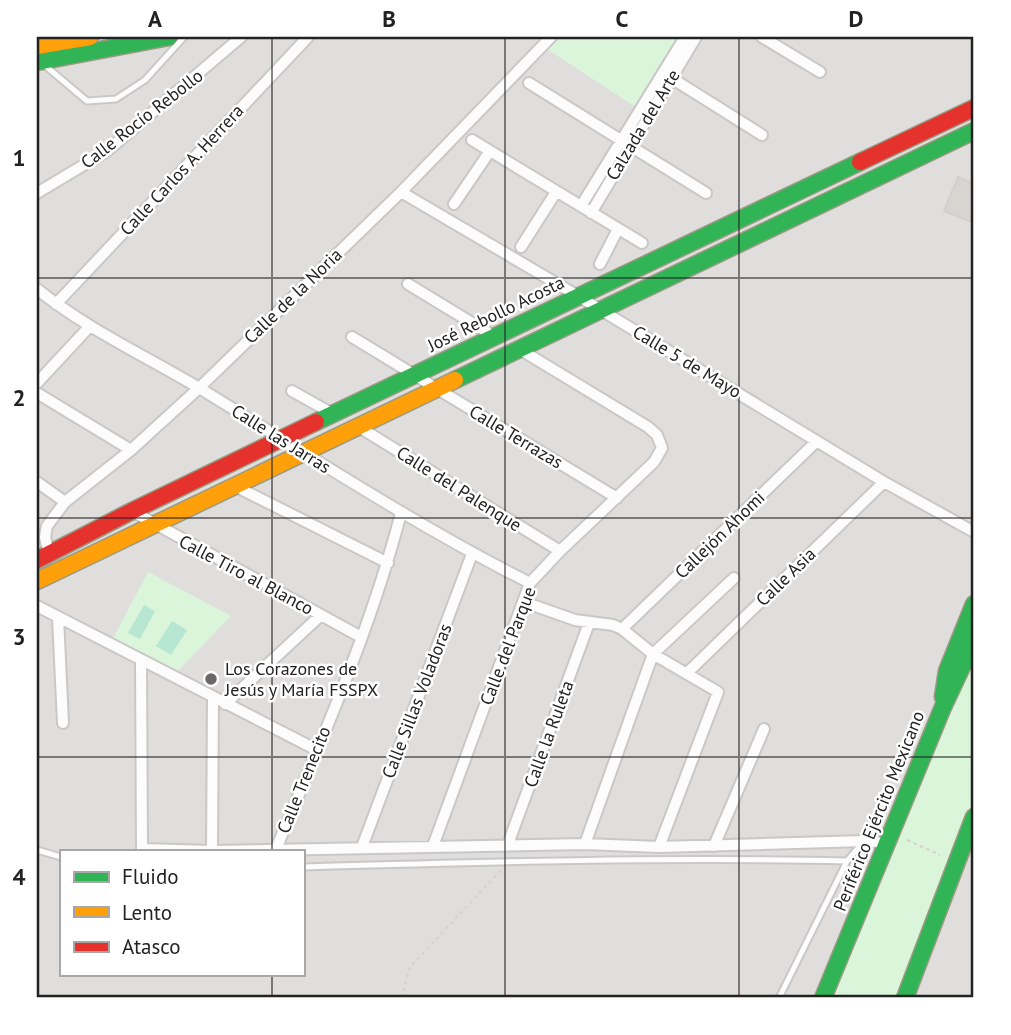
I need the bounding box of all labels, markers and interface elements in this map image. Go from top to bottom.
text: A [148,4,162,33]
text: B [382,4,396,33]
text: C [616,4,629,33]
text: D [849,4,863,33]
street label: Calle Rocío Rebollo [76,64,207,173]
street label: Calzada del Arte [600,65,685,184]
street label: Calle Carlos A. Herrera [115,99,248,240]
text: 1 [12,143,26,172]
street label: Calle de la Noria [239,243,347,348]
street label: José Rebollo Acosta [423,270,568,357]
street label: Calle 5 de Mayo [629,320,746,403]
text: 2 [12,383,26,412]
street label: Calle las Jarras [227,399,335,478]
street label: Calle Terrazas [465,400,567,474]
street label: Calle del Palenque [392,441,526,536]
street label: Callejón Ahomi [670,486,770,583]
street label: Calle Tiro al Blanco [175,529,317,620]
street label: Calle Asia [751,542,820,611]
street label: Calle del Parque [474,583,541,708]
street label: Calle Sillas Voladoras [376,620,457,781]
text: 3 [12,622,26,651]
place label: Los Corazones de Jesús y María FSSPX [224,657,378,701]
marker: Los Corazones de Jesús y María FSSPX [203,671,219,687]
street label: Calle la Ruleta [519,677,578,790]
street label: Periférico Ejército Mexicano [828,707,929,914]
street label: Calle Trenecito [272,723,335,837]
legend [60,850,304,976]
text: 4 [12,862,26,891]
text: Fluido [122,863,179,890]
text: Lento [122,899,172,926]
text: Atasco [122,933,181,960]

